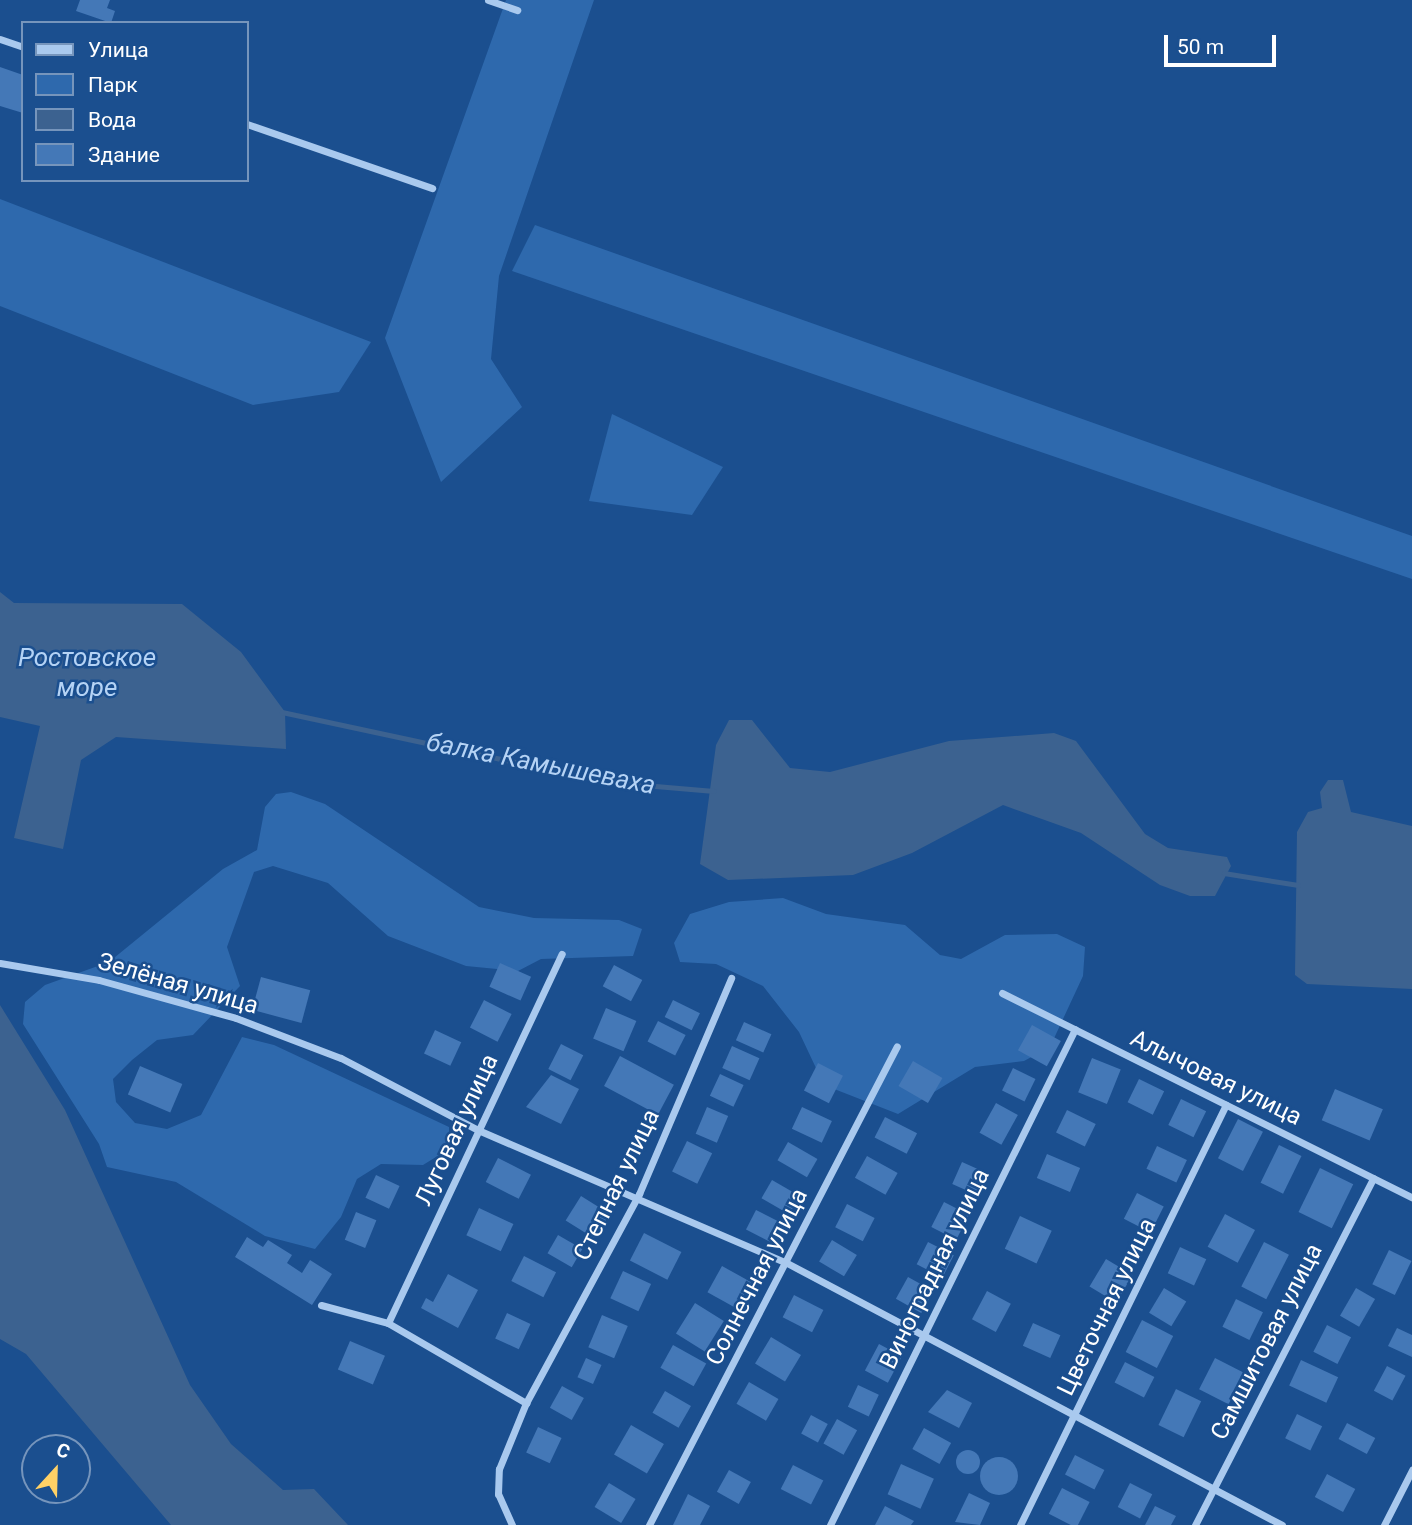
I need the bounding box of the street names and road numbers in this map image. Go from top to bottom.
street label: Зелёная улица [94,947,262,1021]
street label: Алычовая улица [1126,1024,1306,1132]
street label: Луговая улица [409,1050,505,1210]
street label: Степная улица [568,1105,666,1265]
street label: Виноградная улица [874,1164,996,1374]
street label: Солнечная улица [700,1184,814,1370]
street label: Цветочная улица [1052,1214,1162,1400]
street label: Самшитовая улица [1205,1239,1329,1445]

